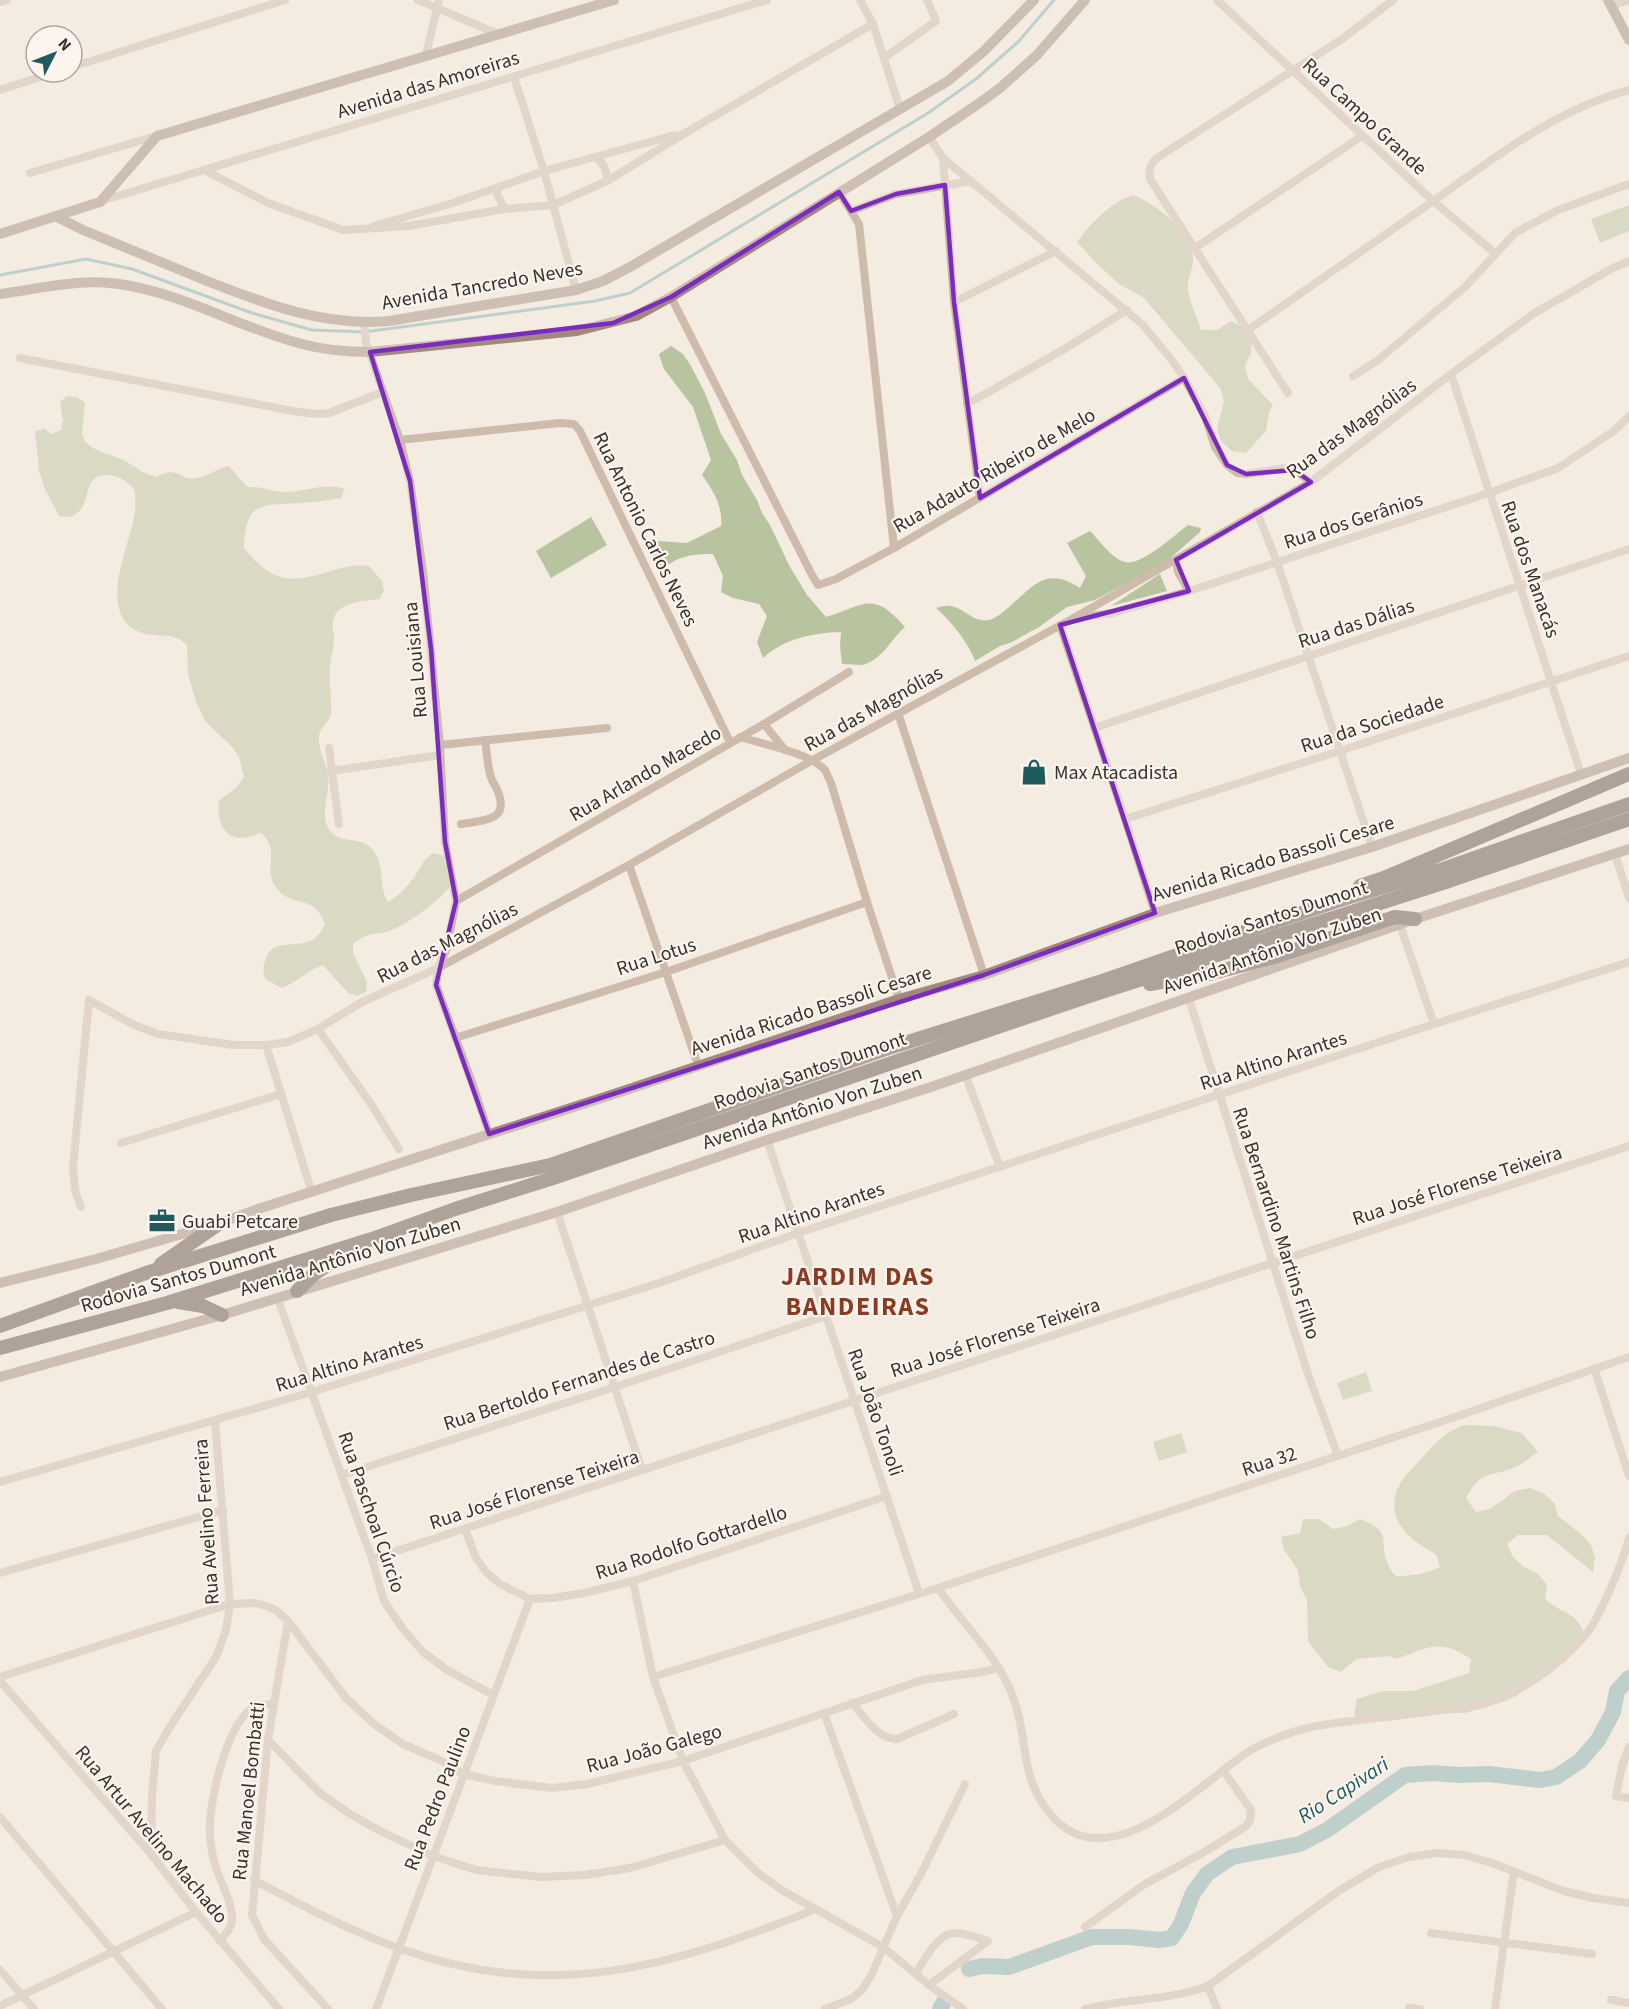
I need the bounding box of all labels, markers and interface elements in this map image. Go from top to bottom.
north arrow [24,24,84,84]
text: N [53,33,76,56]
street label: Avenida das Amoreiras [334,44,523,126]
street label: Rua Campo Grande [1296,52,1433,182]
street label: Avenida Tancredo Neves [380,255,585,317]
street label: Rua das Magnólias [1281,372,1422,486]
street label: Rua Adauto Ribeiro de Melo [888,401,1101,540]
street label: Rua Antonio Carlos Neves [586,427,704,631]
street label: Rua dos Gerânios [1280,485,1426,557]
street label: Rua dos Manacás [1493,497,1567,642]
street label: Rua das Dálias [1295,592,1418,656]
street label: Rua Louisiana [397,600,435,719]
street label: Rua das Magnólias [799,659,948,759]
street label: Rua da Sociedade [1297,688,1448,760]
street label: Rua Arlando Macedo [564,719,727,829]
shop icon: Max Atacadista [1019,757,1049,787]
place label: Max Atacadista [1054,759,1178,787]
street label: Avenida Ricado Bassoli Cesare [1149,809,1398,909]
street label: Rodovia Santos Dumont [1171,873,1372,962]
street label: Rua das Magnólias [372,895,523,991]
street label: Avenida Antônio Von Zuben [1159,900,1385,1002]
street label: Rua Lotus [613,931,700,983]
street label: Avenida Ricado Bassoli Cesare [687,959,936,1063]
street label: Rua Altino Arantes [1196,1024,1350,1098]
street label: Rodovia Santos Dumont [710,1025,911,1117]
street label: Avenida Antônio Von Zuben [699,1059,926,1157]
street label: Rua Bernardino Martins Filho [1225,1104,1327,1343]
street label: Rua José Florense Teixeira [1349,1139,1566,1233]
street label: Rua Altino Arantes [734,1175,888,1251]
office icon: Guabi Petcare [147,1206,177,1236]
place label: Guabi Petcare [182,1208,298,1236]
street label: Avenida Antônio Von Zuben [236,1210,464,1304]
street label: Rodovia Santos Dumont [77,1238,279,1320]
district label: JARDIM DAS BANDEIRAS [781,1258,935,1325]
street label: Rua José Florense Teixeira [887,1291,1104,1385]
street label: Rua Bertoldo Fernandes de Castro [440,1324,719,1438]
street label: Rua Altino Arantes [272,1328,426,1400]
street label: Rua João Tonoli [840,1345,910,1480]
street label: Rua Paschoal Cúrcio [330,1428,412,1597]
street label: Rua Avelino Ferreira [187,1438,227,1606]
street label: Rua 32 [1238,1440,1300,1484]
street label: Rua José Florense Teixeira [426,1443,643,1537]
street label: Rua Rodolfo Gottardello [592,1499,791,1587]
street label: Rua Manoel Bombatti [226,1700,272,1882]
street label: Rua João Galego [583,1717,725,1781]
street label: Rua Pedro Paulino [397,1722,478,1875]
street label: Rua Artur Avelino Machado [68,1739,234,1930]
water label: Rio Capivari [1291,1749,1395,1831]

